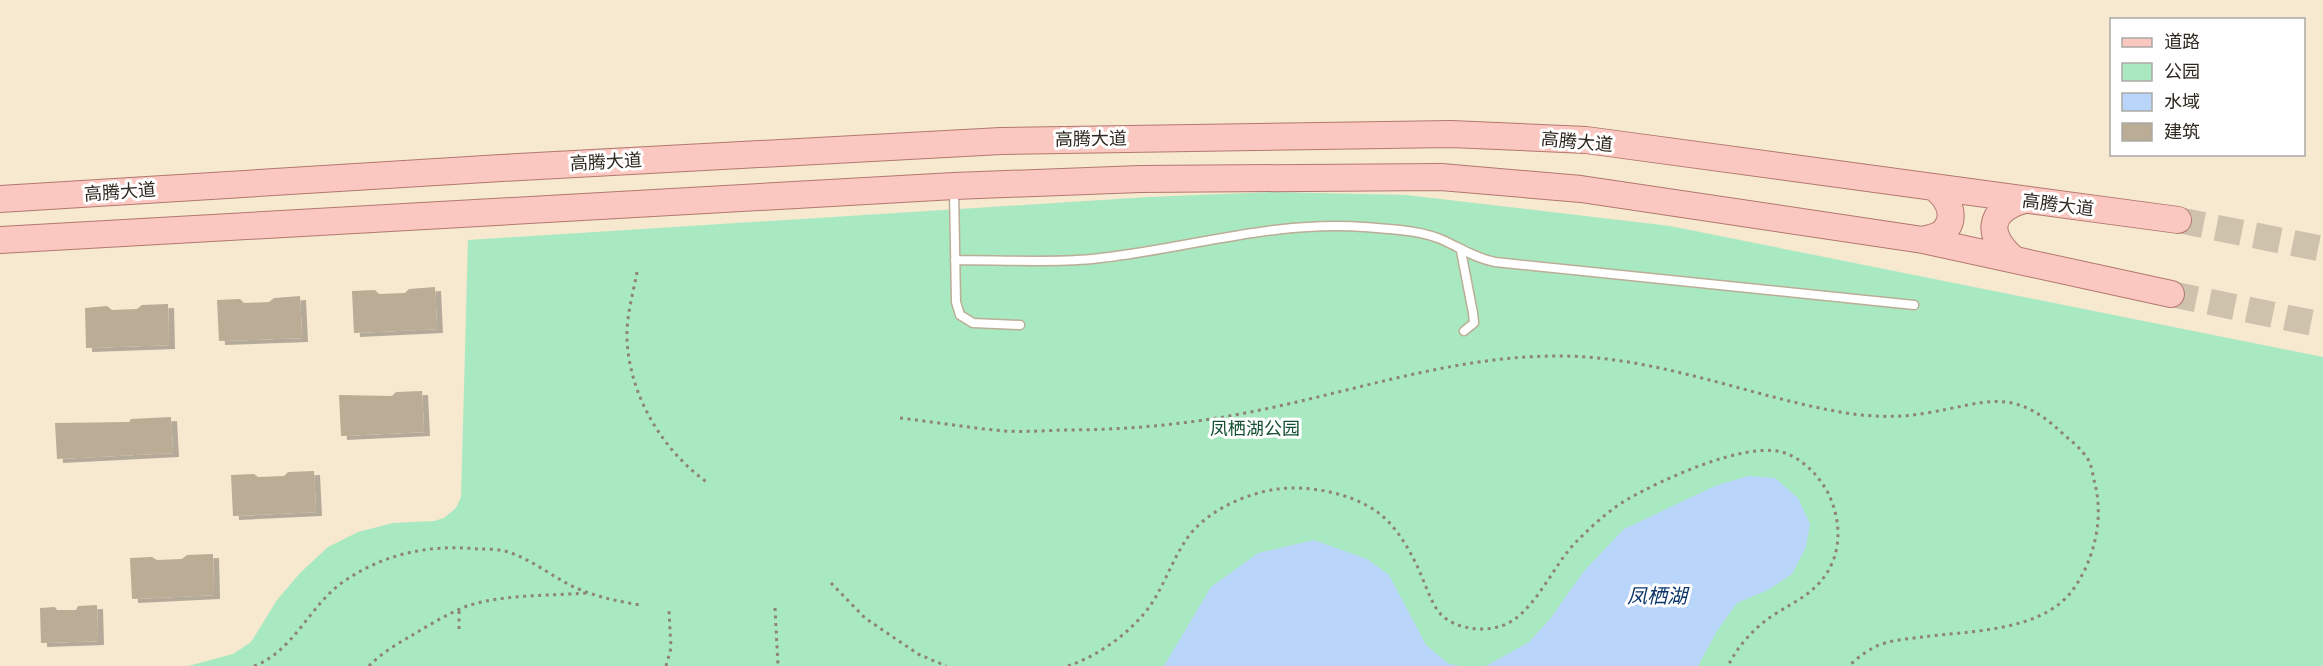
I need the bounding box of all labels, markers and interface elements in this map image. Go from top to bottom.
legend [2110,18,2305,156]
text: 道路 [2164,30,2200,54]
text: 公园 [2164,60,2200,84]
text: 水域 [2164,90,2200,114]
text: 建筑 [2164,120,2200,144]
street label: 高腾大道 [1055,126,1127,152]
street label: 高腾大道 [1540,127,1614,157]
street label: 高腾大道 [569,148,643,176]
street label: 高腾大道 [83,178,157,206]
street label: 高腾大道 [2021,189,2095,221]
park label: 凤栖湖公园 [1210,417,1300,441]
water label: 凤栖湖 [1627,583,1690,610]

